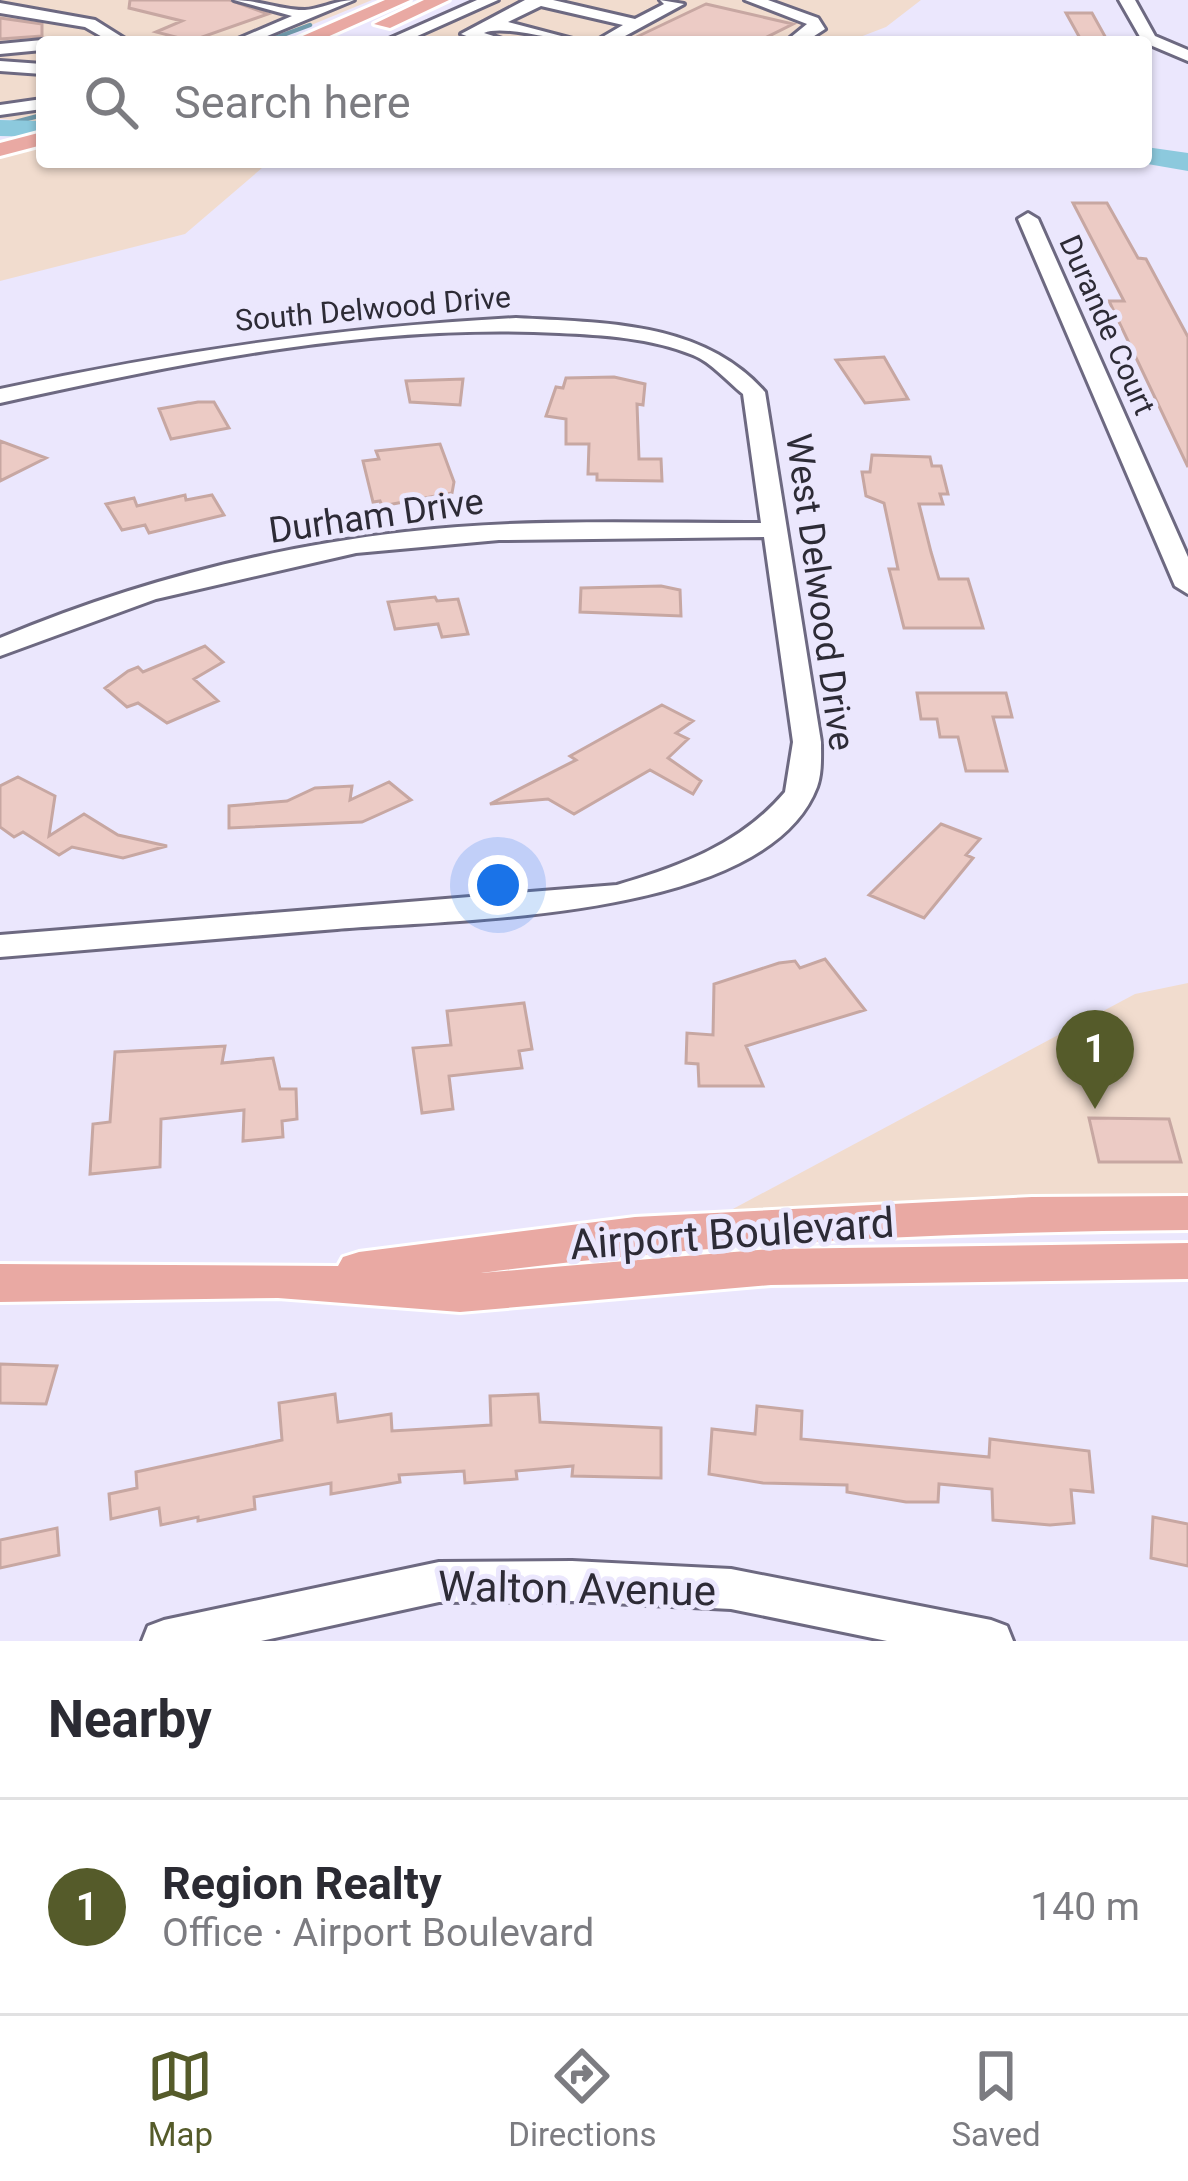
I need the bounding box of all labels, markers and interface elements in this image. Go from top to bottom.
search box [36,36,1152,168]
icon: search [78,69,144,135]
text: Search here [174,76,411,129]
street label: Durande Court [1052,230,1163,420]
street label: South Delwood Drive [234,279,512,338]
street label: West Delwood Drive [777,431,863,753]
street label: Durham Drive [266,480,486,552]
your location [468,855,528,915]
pin: 1 [1056,1010,1134,1109]
street label: Airport Boulevard [568,1198,896,1269]
street label: Walton Avenue [438,1562,716,1615]
text: Nearby [48,1690,212,1749]
text: Region Realty [162,1857,442,1910]
text: 1 [76,1884,98,1930]
text: 140 m [1030,1884,1140,1930]
text: Office · Airport Boulevard [162,1910,594,1956]
tab: Map [147,2043,213,2154]
tab: Directions [508,2043,657,2154]
tab: Saved [951,2043,1041,2154]

